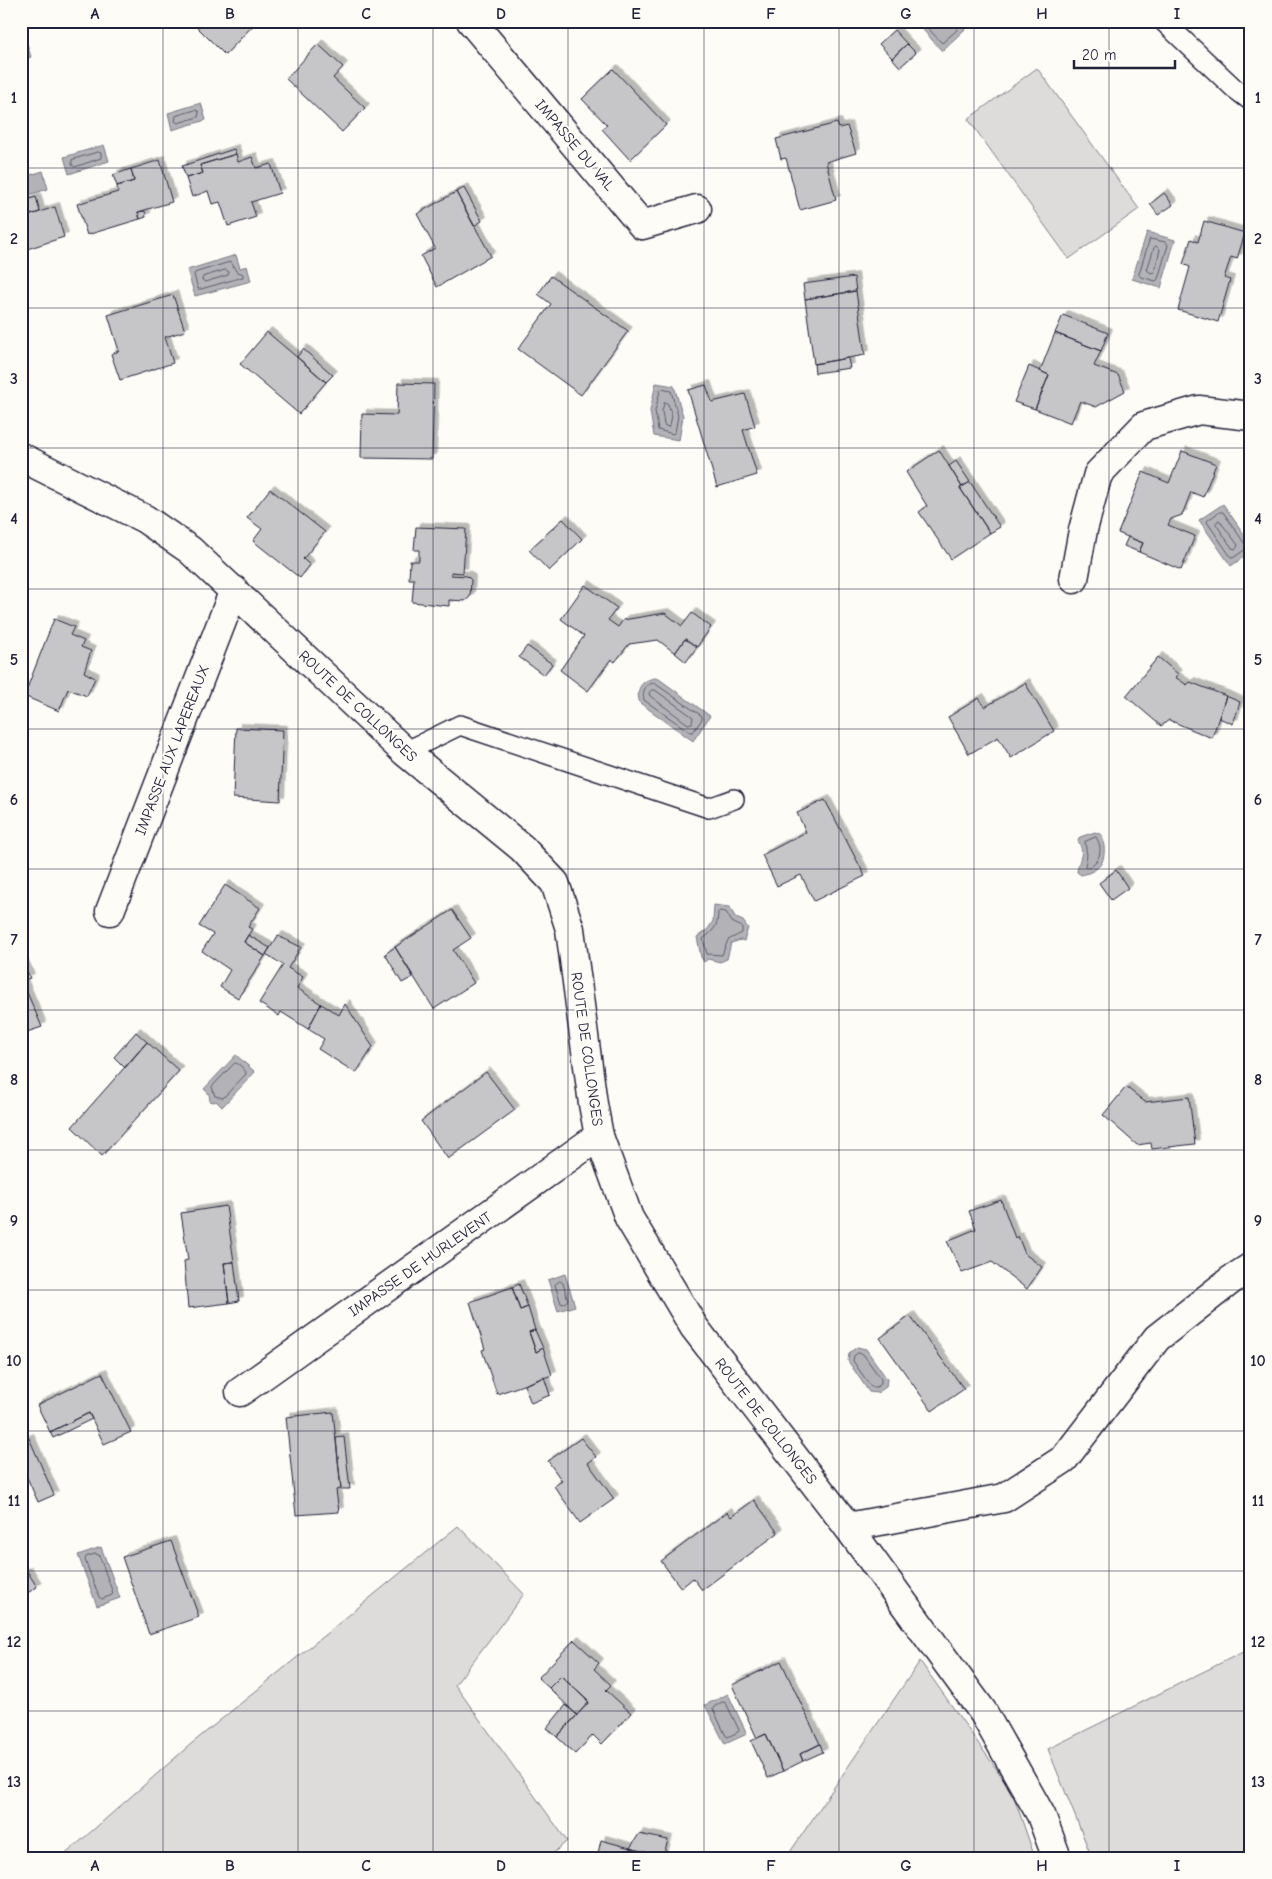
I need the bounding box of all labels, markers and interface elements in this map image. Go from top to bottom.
text: A [91,5,100,23]
text: B [225,5,235,23]
text: C [361,5,371,23]
text: D [496,5,506,23]
text: E [631,5,641,23]
text: F [766,5,776,23]
text: G [900,5,912,23]
text: H [1036,5,1048,23]
text: I [1174,5,1180,23]
scale bar [1074,38,1176,70]
text: 20 m [1082,46,1116,64]
text: 1 [11,89,17,107]
text: 1 [1255,89,1261,107]
street label: IMPASSE DU VAL [532,96,619,195]
text: 2 [10,230,18,248]
text: 2 [1254,230,1262,248]
text: 3 [10,370,18,388]
text: 3 [1254,370,1262,388]
text: 4 [10,510,18,528]
text: 4 [1254,510,1262,528]
street label: ROUTE DE COLLONGES [295,646,421,766]
text: 5 [10,651,18,669]
text: 5 [1254,651,1262,669]
street label: IMPASSE AUX LAPEREAUX [131,662,213,838]
text: 6 [10,791,18,809]
text: 6 [1254,791,1262,809]
text: 7 [10,931,18,949]
text: 7 [1254,931,1262,949]
street label: ROUTE DE COLLONGES [567,971,607,1127]
text: 8 [10,1071,18,1089]
text: 8 [1254,1071,1262,1089]
street label: IMPASSE DE HURLEVENT [345,1208,495,1320]
text: 9 [10,1212,18,1230]
text: 9 [1254,1212,1262,1230]
text: 10 [6,1352,22,1370]
text: 10 [1250,1352,1266,1370]
street label: ROUTE DE COLLONGES [711,1354,821,1488]
text: 11 [8,1492,20,1510]
text: 11 [1252,1492,1264,1510]
text: 12 [7,1633,21,1651]
text: 12 [1251,1633,1265,1651]
text: 13 [7,1773,21,1791]
text: 13 [1251,1773,1265,1791]
text: A [91,1857,100,1875]
text: B [225,1857,235,1875]
text: C [361,1857,371,1875]
text: D [496,1857,506,1875]
text: E [631,1857,641,1875]
text: F [766,1857,776,1875]
text: G [900,1857,912,1875]
text: H [1036,1857,1048,1875]
text: I [1174,1857,1180,1875]

